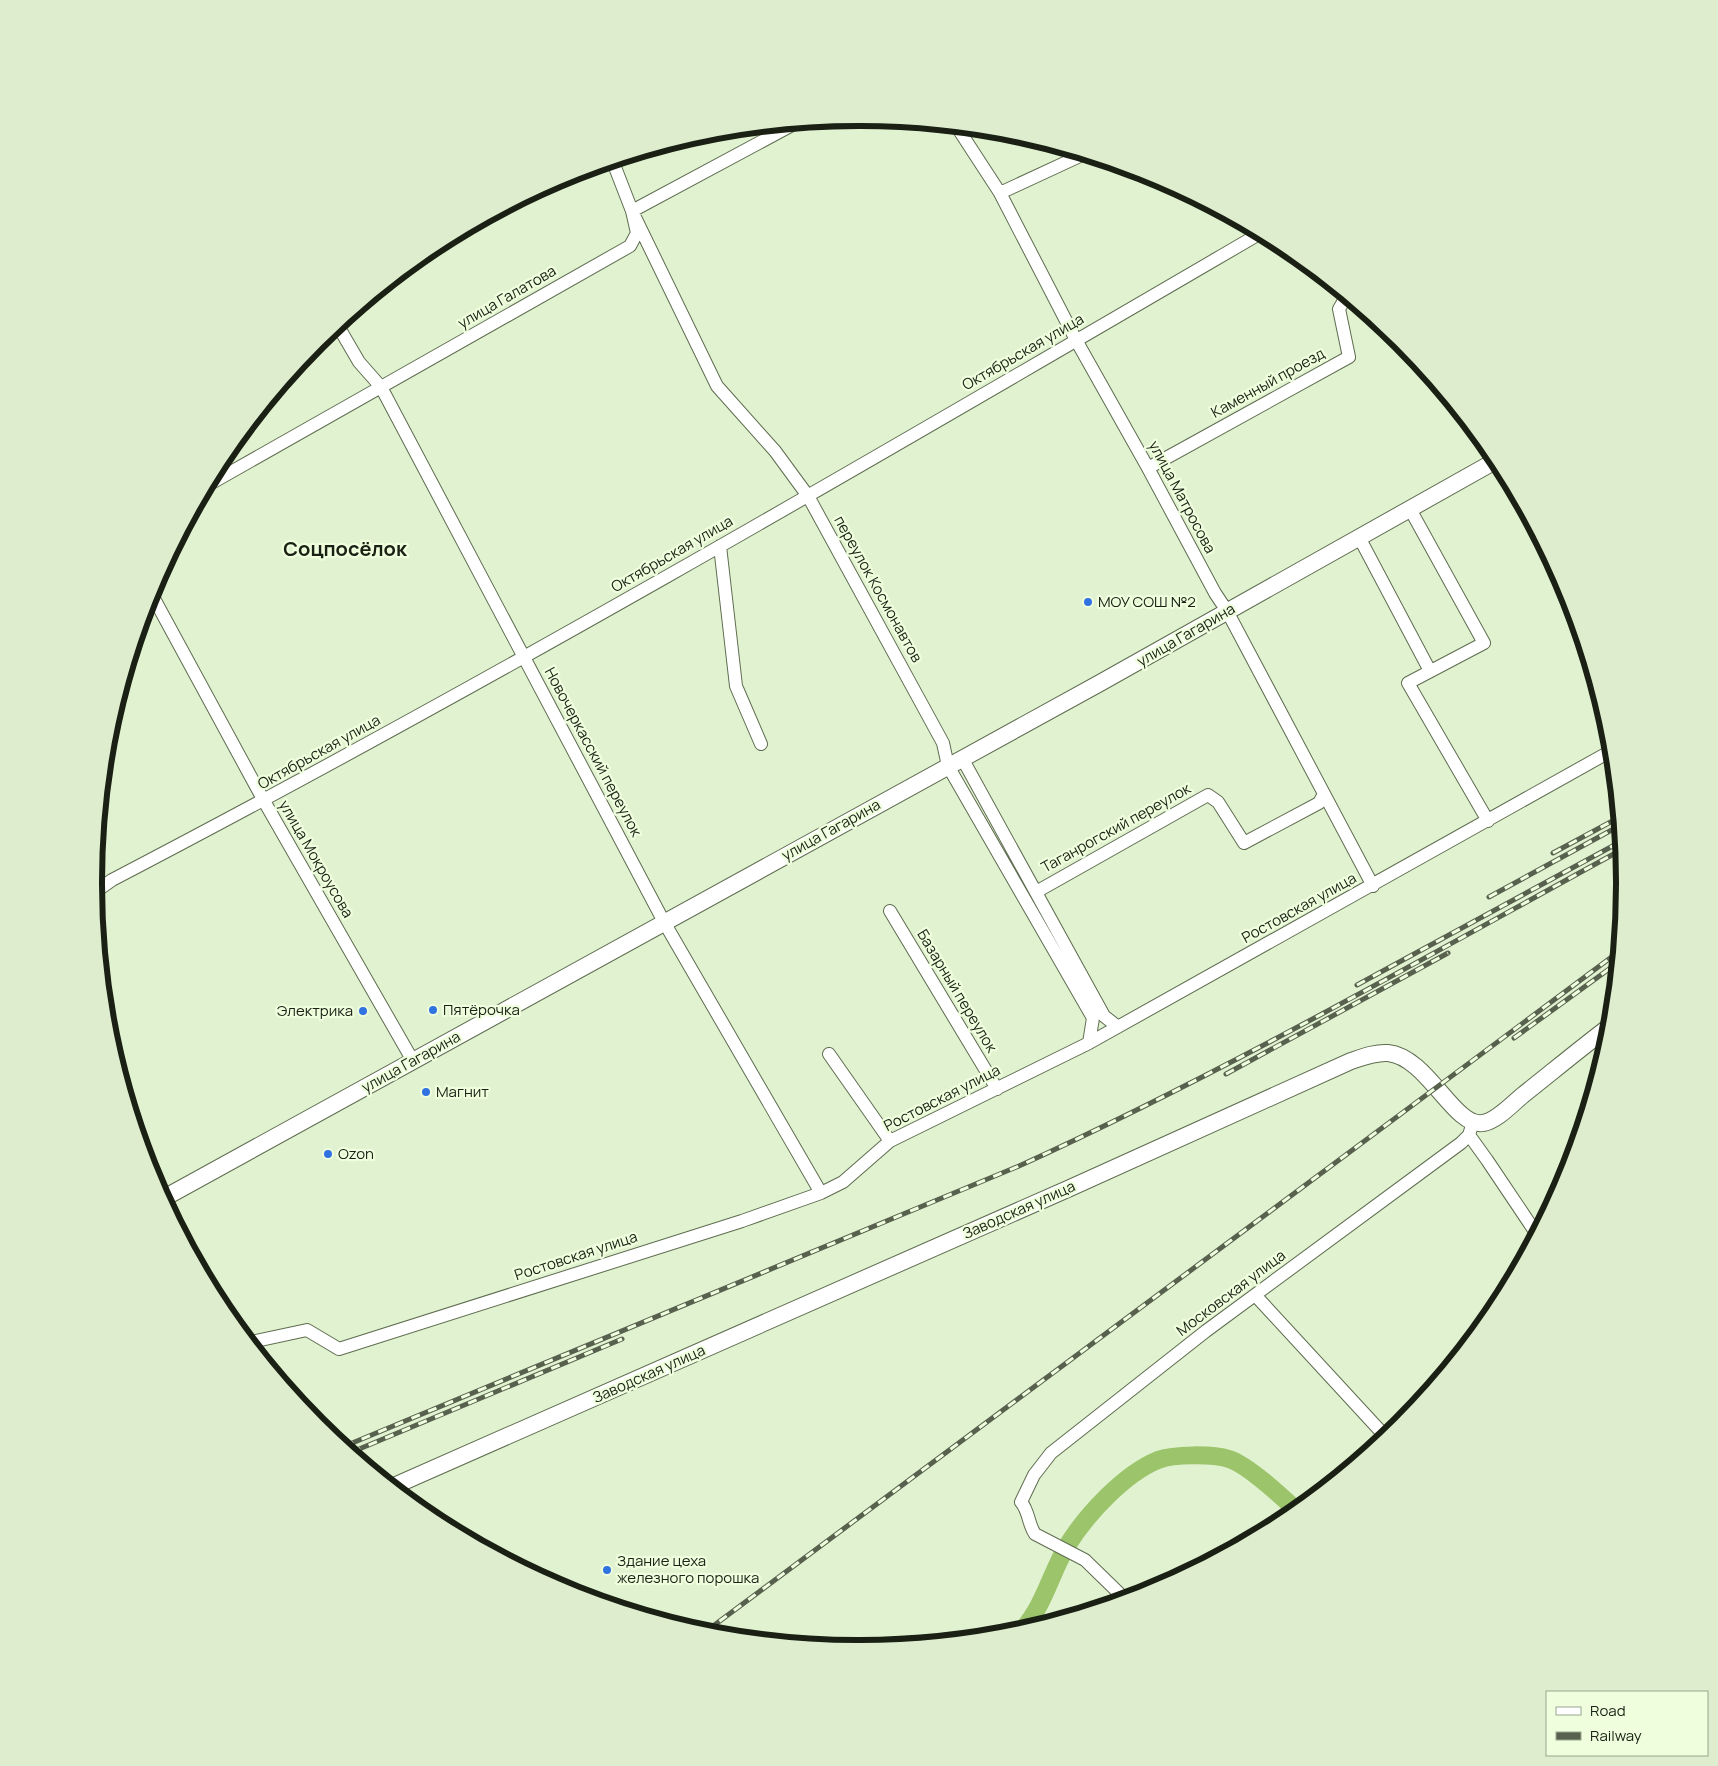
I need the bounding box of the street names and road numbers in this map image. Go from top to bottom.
street label: улица Галатова [454,260,560,333]
street label: Октябрьская улица [958,308,1087,395]
street label: Каменный проезд [1207,343,1328,423]
street label: улица Матросова [1144,437,1221,557]
street label: Октябрьская улица [607,510,736,597]
street label: переулок Космонавтов [829,512,928,666]
street label: улица Гагарина [1133,598,1239,671]
street label: Новочеркасский переулок [540,663,647,841]
street label: Октябрьская улица [254,709,384,794]
street label: Таганрогский переулок [1037,777,1195,877]
street label: улица Гагарина [777,794,884,865]
street label: улица Мокроусова [274,796,359,921]
street label: Ростовская улица [1238,867,1360,948]
street label: Базарный переулок [912,925,1003,1057]
street label: улица Гагарина [357,1026,464,1097]
street label: Ростовская улица [880,1059,1004,1136]
street label: Заводская улица [959,1175,1078,1244]
street label: Ростовская улица [512,1226,640,1285]
street label: Московская улица [1172,1245,1290,1341]
street label: Заводская улица [589,1339,708,1408]

